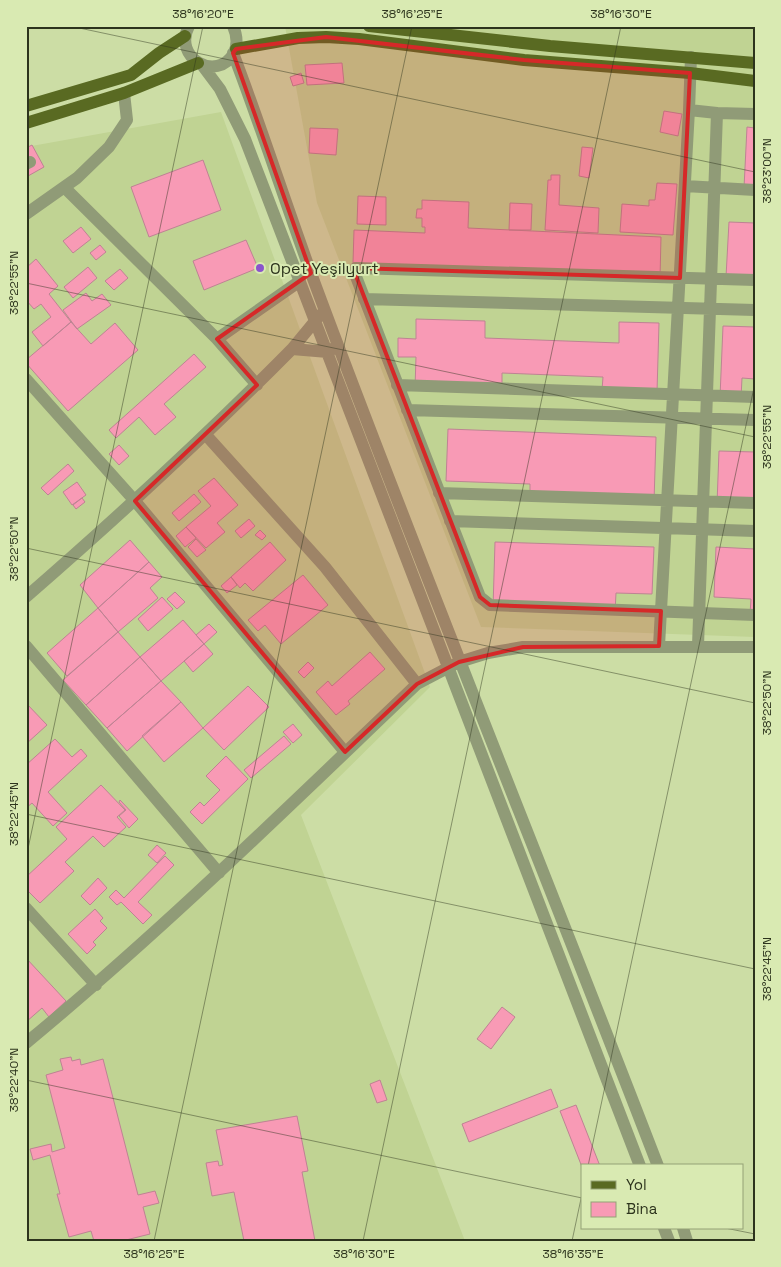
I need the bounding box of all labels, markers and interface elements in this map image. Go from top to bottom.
text: 38°16'20"E [172,6,234,22]
text: 38°16'25"E [382,6,443,22]
text: 38°16'30"E [590,6,652,22]
text: 38°23'00"N [759,138,775,204]
text: 38°22'55"N [6,251,22,315]
place label: Opet Yeşilyurt [270,258,379,279]
marker: Opet Yeşilyurt [254,262,266,274]
text: 38°22'55"N [759,405,775,469]
text: 38°22'50"N [6,517,22,581]
text: 38°22'50"N [759,671,775,735]
text: 38°22'45"N [6,782,22,846]
text: 38°22'45"N [759,937,775,1001]
text: 38°22'40"N [6,1048,22,1112]
legend [581,1164,744,1230]
text: Yol [626,1175,647,1194]
text: Bina [626,1199,658,1218]
text: 38°16'25"E [124,1246,185,1262]
text: 38°16'30"E [333,1246,395,1262]
text: 38°16'35"E [543,1246,604,1262]

